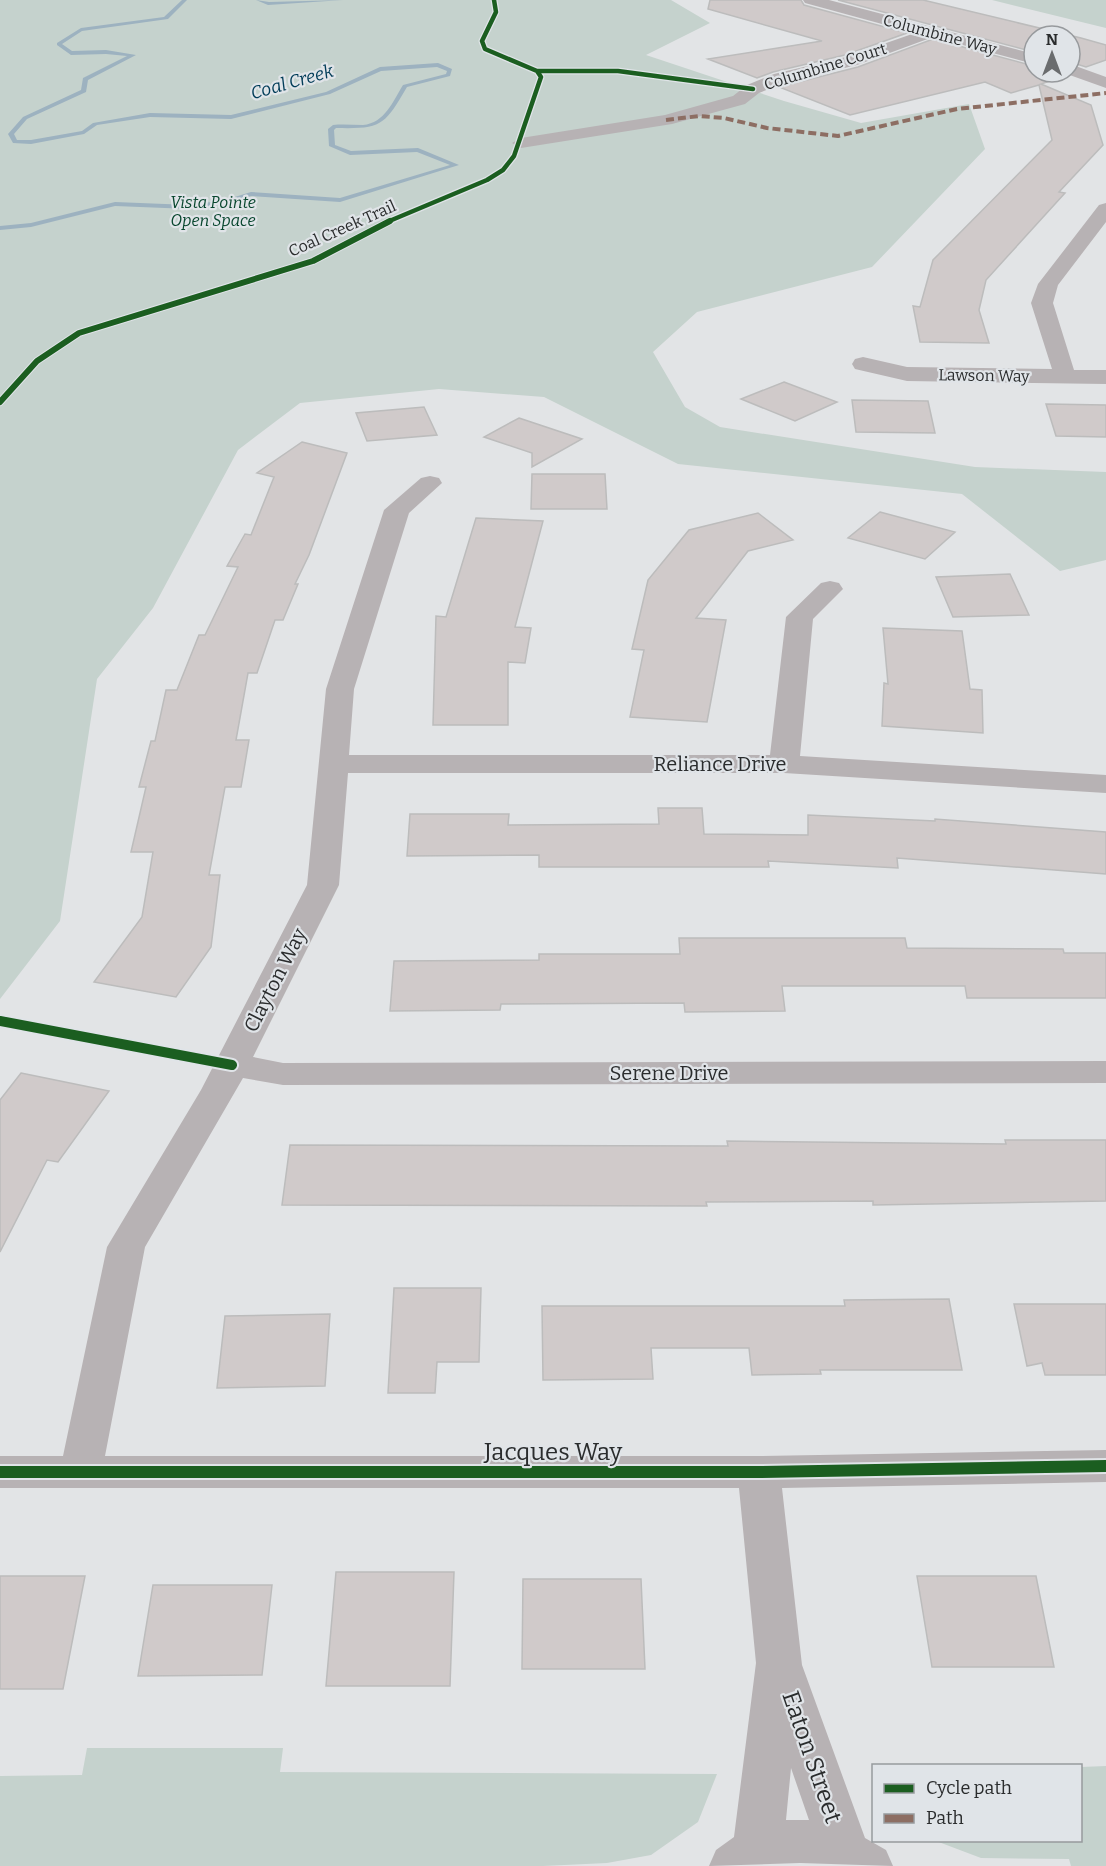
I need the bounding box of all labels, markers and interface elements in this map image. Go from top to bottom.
street label: Columbine Way [881,10,999,59]
north arrow [1022,24,1082,84]
text: N [1046,30,1058,49]
street label: Columbine Court [762,39,889,94]
water label: Coal Creek [248,60,336,104]
park label: Vista Pointe Open Space [170,193,256,230]
street label: Coal Creek Trail [286,196,399,261]
street label: Lawson Way [938,365,1030,386]
street label: Reliance Drive [654,752,786,776]
street label: Clayton Way [238,923,312,1036]
street label: Serene Drive [610,1061,728,1085]
street label: Jacques Way [483,1438,622,1466]
street label: Eaton Street [776,1687,848,1827]
legend [872,1764,1082,1842]
text: Cycle path [926,1777,1012,1799]
text: Path [926,1807,964,1829]

